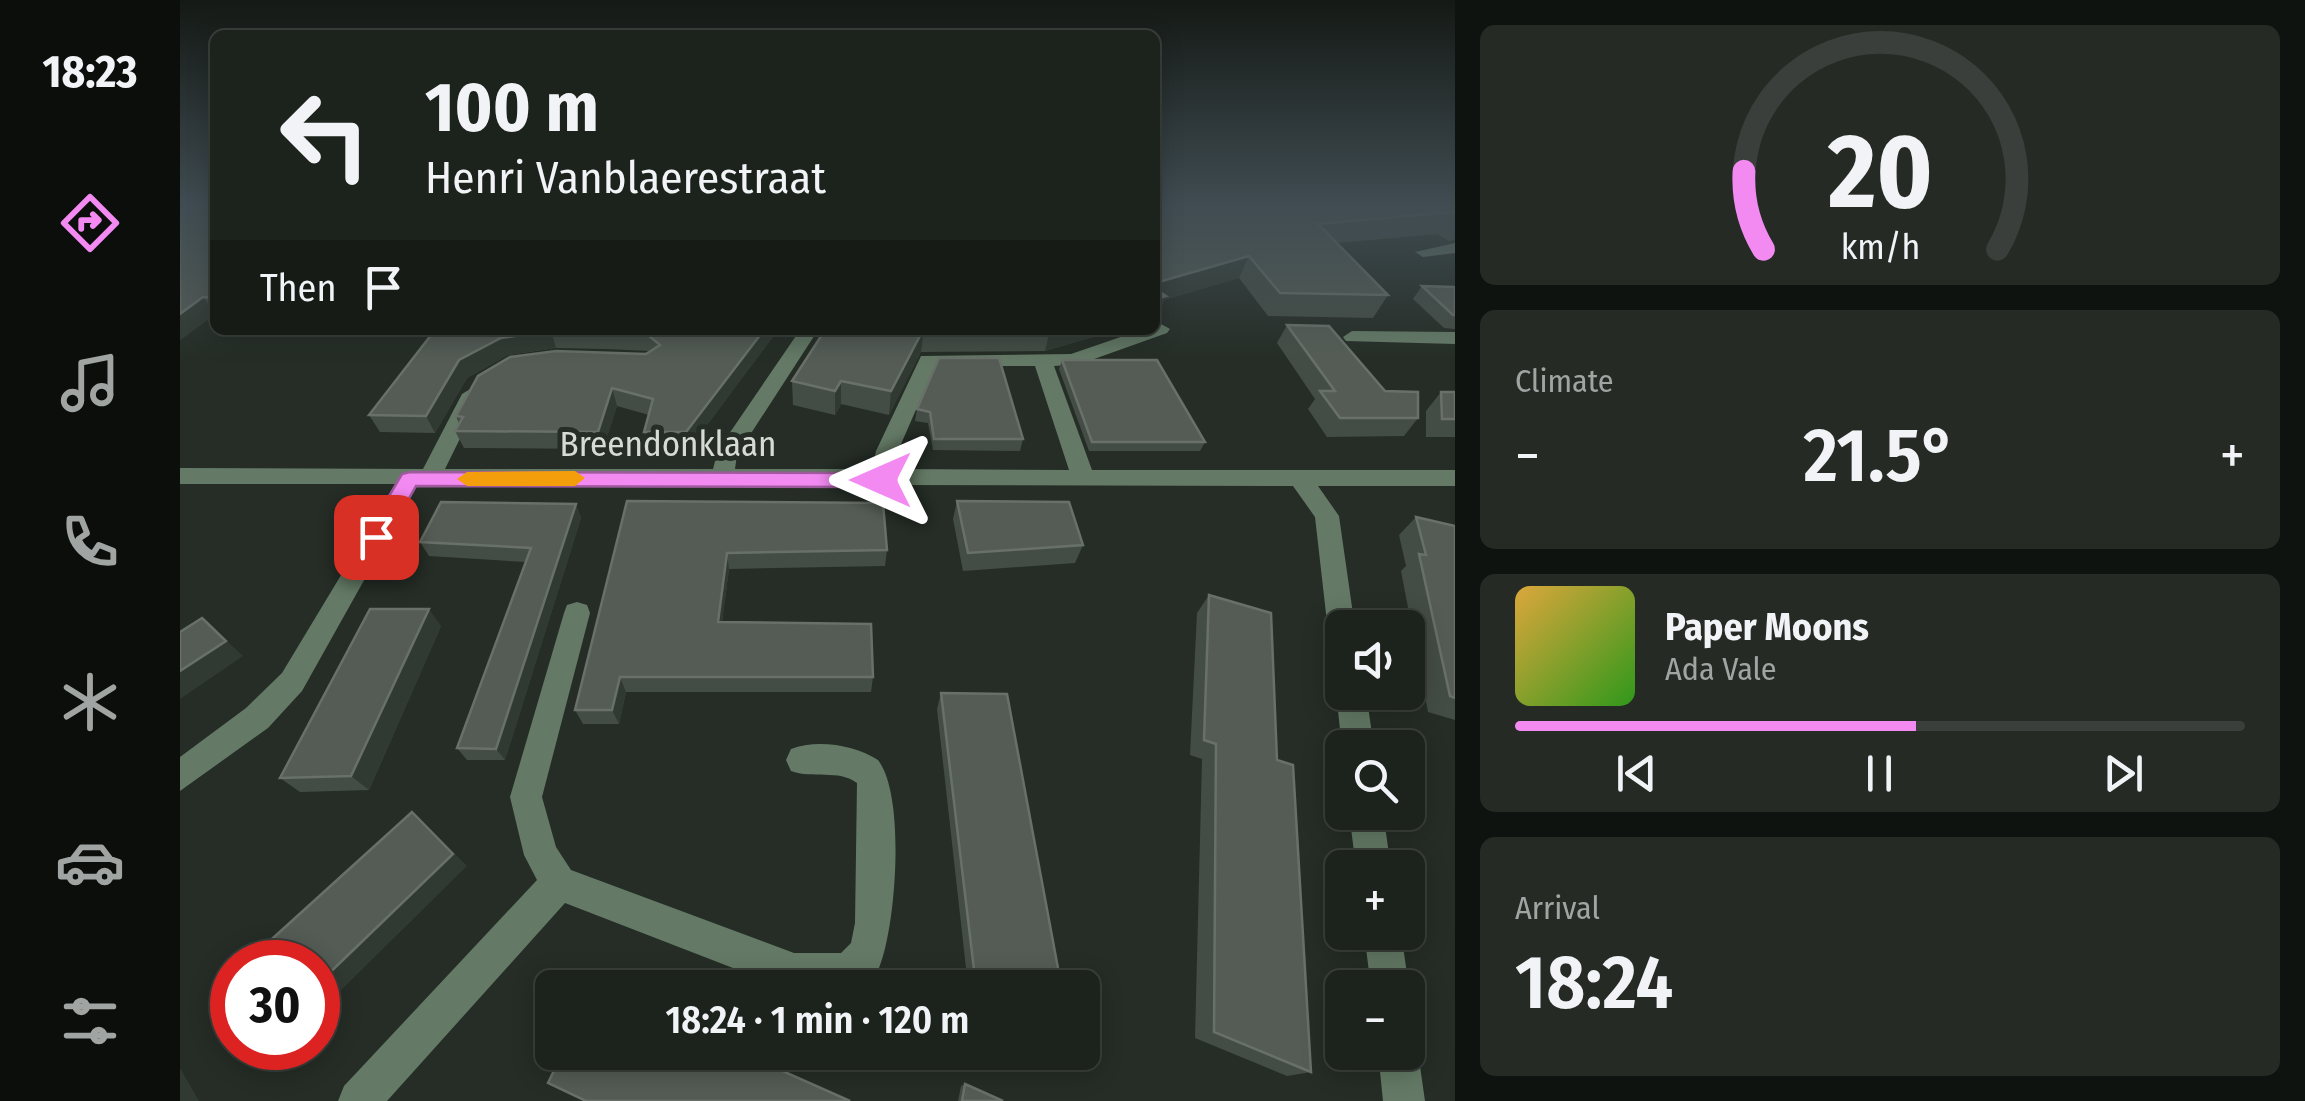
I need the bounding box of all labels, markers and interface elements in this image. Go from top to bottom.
text: 18:23 [42,45,138,99]
text: 100 m [425,66,599,150]
icon: left [260,70,390,200]
text: 20 [1827,110,1932,235]
text: Henri Vanblaerestraat [425,151,826,205]
icon: directions [55,188,125,258]
text: km/h [1840,226,1920,268]
icon: arrive [356,260,411,315]
text: Then [260,265,336,311]
icon: music [55,348,125,418]
text: Climate [1515,362,1614,400]
text: 21.5° [1804,411,1956,501]
street label: Breendonklaan [560,423,776,465]
text: − [1515,423,1540,489]
text: + [2220,423,2245,489]
position arrow [829,428,933,532]
pin [334,495,419,580]
icon: phone [55,507,125,577]
icon: arrive [349,510,404,565]
text: Paper Moons [1665,604,1869,650]
map controls [1325,610,1425,1070]
button: sound [1325,610,1425,710]
text: Ada Vale [1665,650,1777,688]
icon: climate [55,667,125,737]
button: search [1325,730,1425,830]
icon: previous [1609,746,1664,801]
icon: pause [1852,746,1907,801]
icon: next [2096,746,2151,801]
icon: car [55,827,125,897]
button: + [1325,850,1425,950]
text: Arrival [1515,889,1600,927]
text: 18:24 [1515,938,1673,1028]
speed limit sign: 30 [210,940,340,1070]
button: − [1325,970,1425,1070]
icon: filters [55,986,125,1056]
text: 18:24 · 1 min · 120 m [666,997,969,1043]

